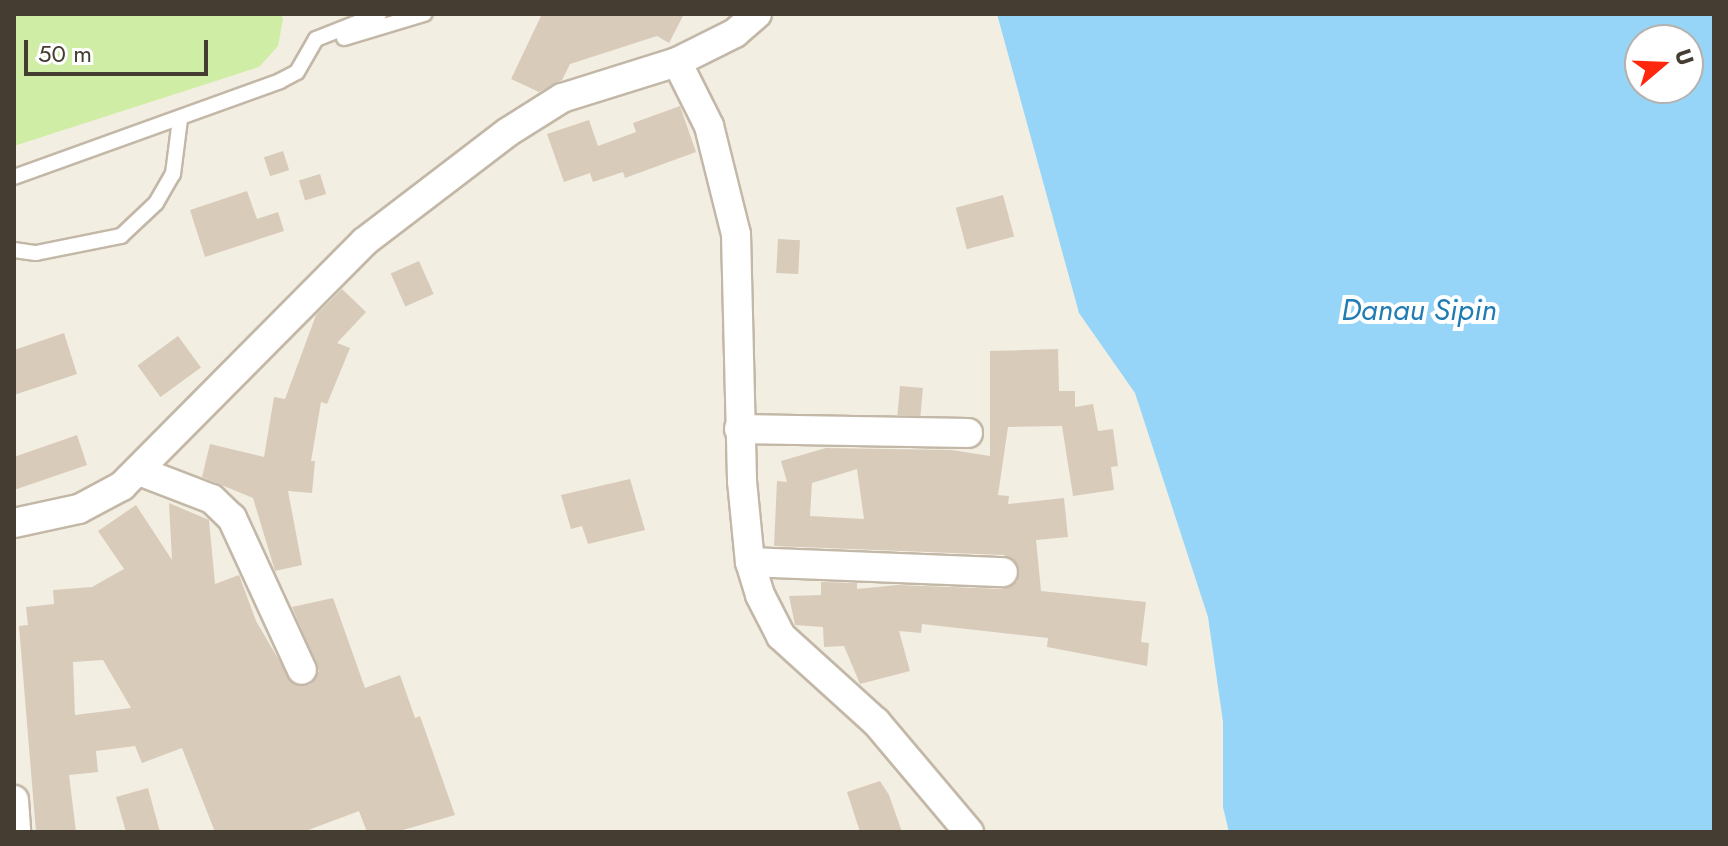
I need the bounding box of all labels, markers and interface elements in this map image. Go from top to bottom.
scale bar [28,24,212,74]
north arrow [1624,24,1704,104]
text: 50 m [38,36,92,71]
text: U [1667,44,1702,69]
water label: Danau Sipin [1341,292,1497,328]

